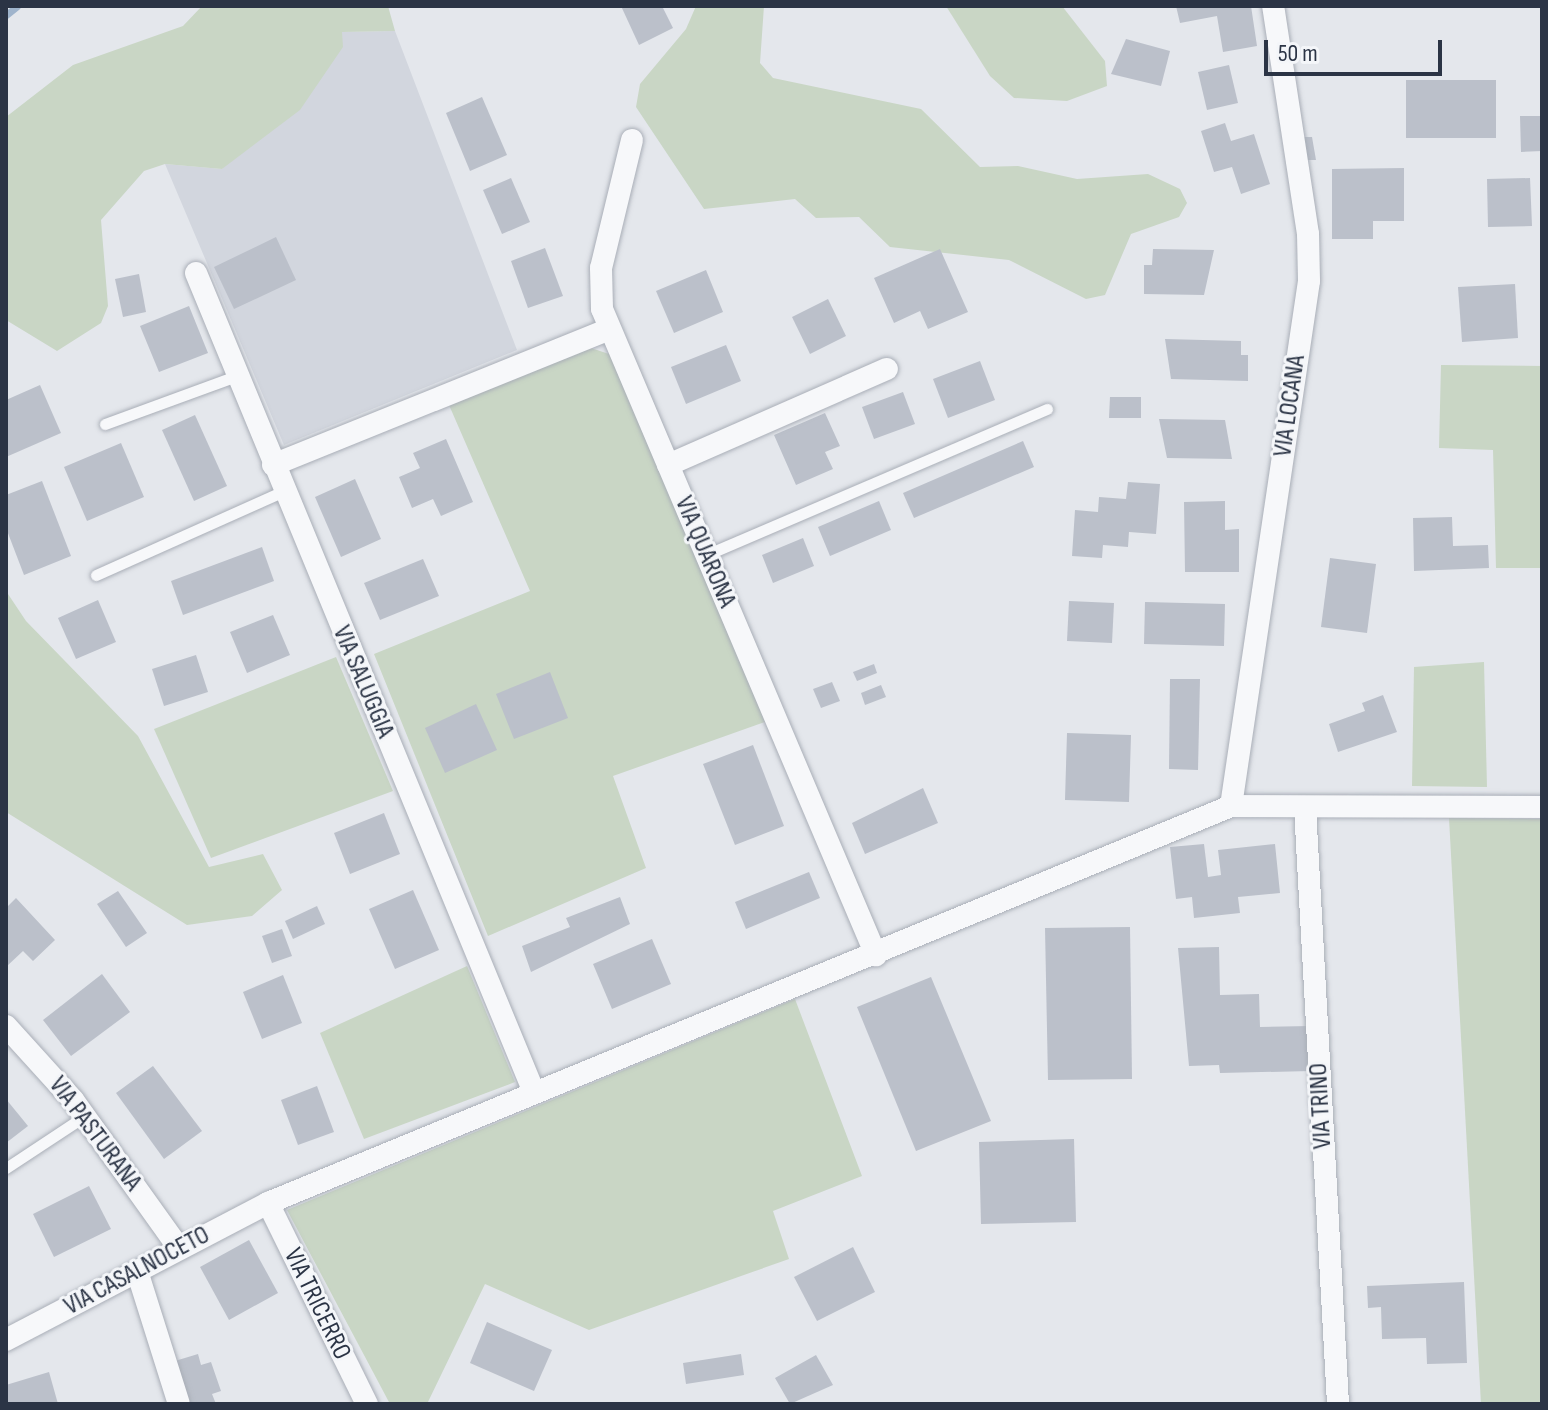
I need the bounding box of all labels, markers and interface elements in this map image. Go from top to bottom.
scale bar [1268,24,1446,74]
text: 50 m [1278,39,1318,68]
street label: VIA LOCANA [1267,353,1313,459]
street label: VIA QUARONA [668,492,742,612]
street label: VIA SALUGGIA [325,621,401,743]
street label: VIA TRINO [1303,1062,1339,1150]
street label: VIA PASTURANA [42,1071,148,1197]
street label: VIA CASALNOCETO [59,1220,215,1322]
street label: VIA TRICERRO [277,1243,357,1365]

